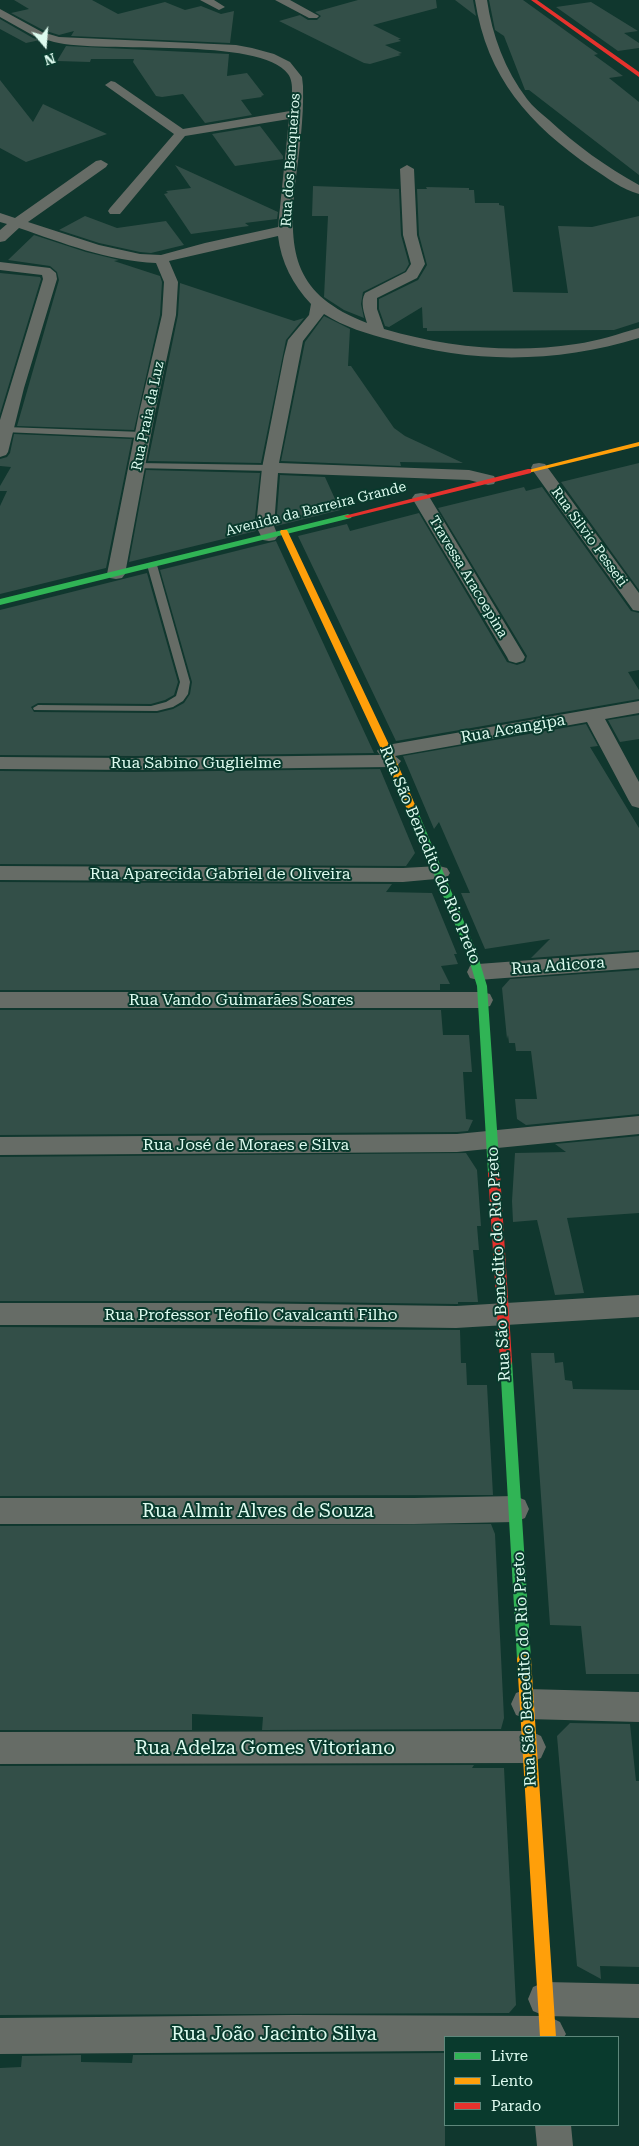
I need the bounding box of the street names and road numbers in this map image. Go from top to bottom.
street label: Rua dos Banqueiros [278,93,304,227]
street label: Rua Praia da Luz [128,360,168,472]
street label: Avenida da Barreira Grande [224,478,408,540]
street label: Rua Silvio Pesseti [547,484,631,590]
street label: Travessa Aracoepina [425,513,511,641]
street label: Rua Acangipa [459,710,567,748]
street label: Rua São Benedito do Rio Preto [375,743,485,967]
street label: Rua Sabino Guglielme [111,753,281,773]
street label: Rua Aparecida Gabriel de Oliveira [90,864,350,884]
street label: Rua Adicora [510,953,606,979]
street label: Rua Vando Guimarães Soares [129,990,353,1010]
street label: Rua José de Moraes e Silva [143,1135,349,1155]
street label: Rua São Benedito do Rio Preto [483,1146,515,1382]
street label: Rua Professor Téofilo Cavalcanti Filho [104,1305,398,1325]
street label: Rua Almir Alves de Souza [142,1500,374,1522]
street label: Rua São Benedito do Rio Preto [509,1551,541,1787]
street label: Rua Adelza Gomes Vitoriano [135,1737,395,1759]
street label: Rua João Jacinto Silva [171,2023,377,2045]

